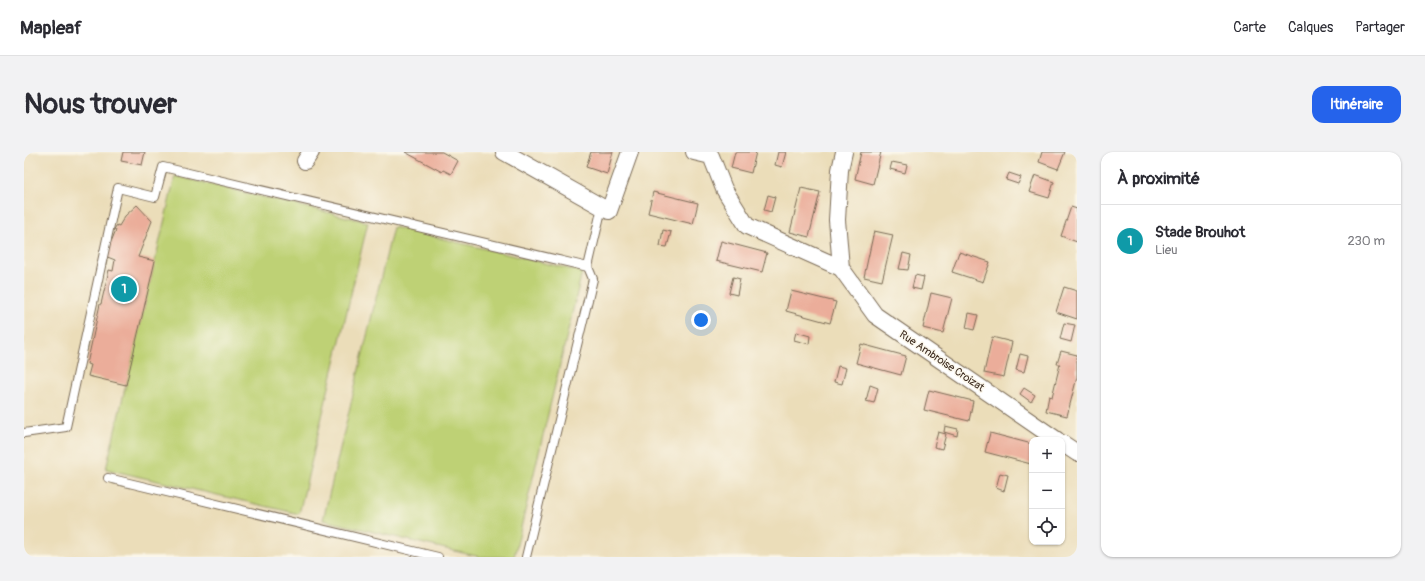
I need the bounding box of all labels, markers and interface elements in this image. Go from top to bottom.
text: Mapleaf [20,16,82,40]
text: Carte [1233,19,1266,36]
text: Calques [1288,19,1333,36]
text: Partager [1355,19,1405,36]
button: Itinéraire [1312,86,1401,123]
text: Nous trouver [24,87,177,122]
text: À proximité [1117,168,1200,189]
text: Stade Brouhot [1155,223,1245,242]
text: 1 [1127,233,1133,249]
text: 230 m [1348,233,1385,249]
text: Lieu [1155,242,1178,258]
pin: 1 [111,274,137,304]
your location [691,310,711,330]
street label: Rue Ambroise Croizat [897,328,987,394]
map controls [1029,437,1065,545]
button: + [1029,437,1065,473]
button: − [1029,473,1065,509]
button: locate [1029,509,1065,545]

